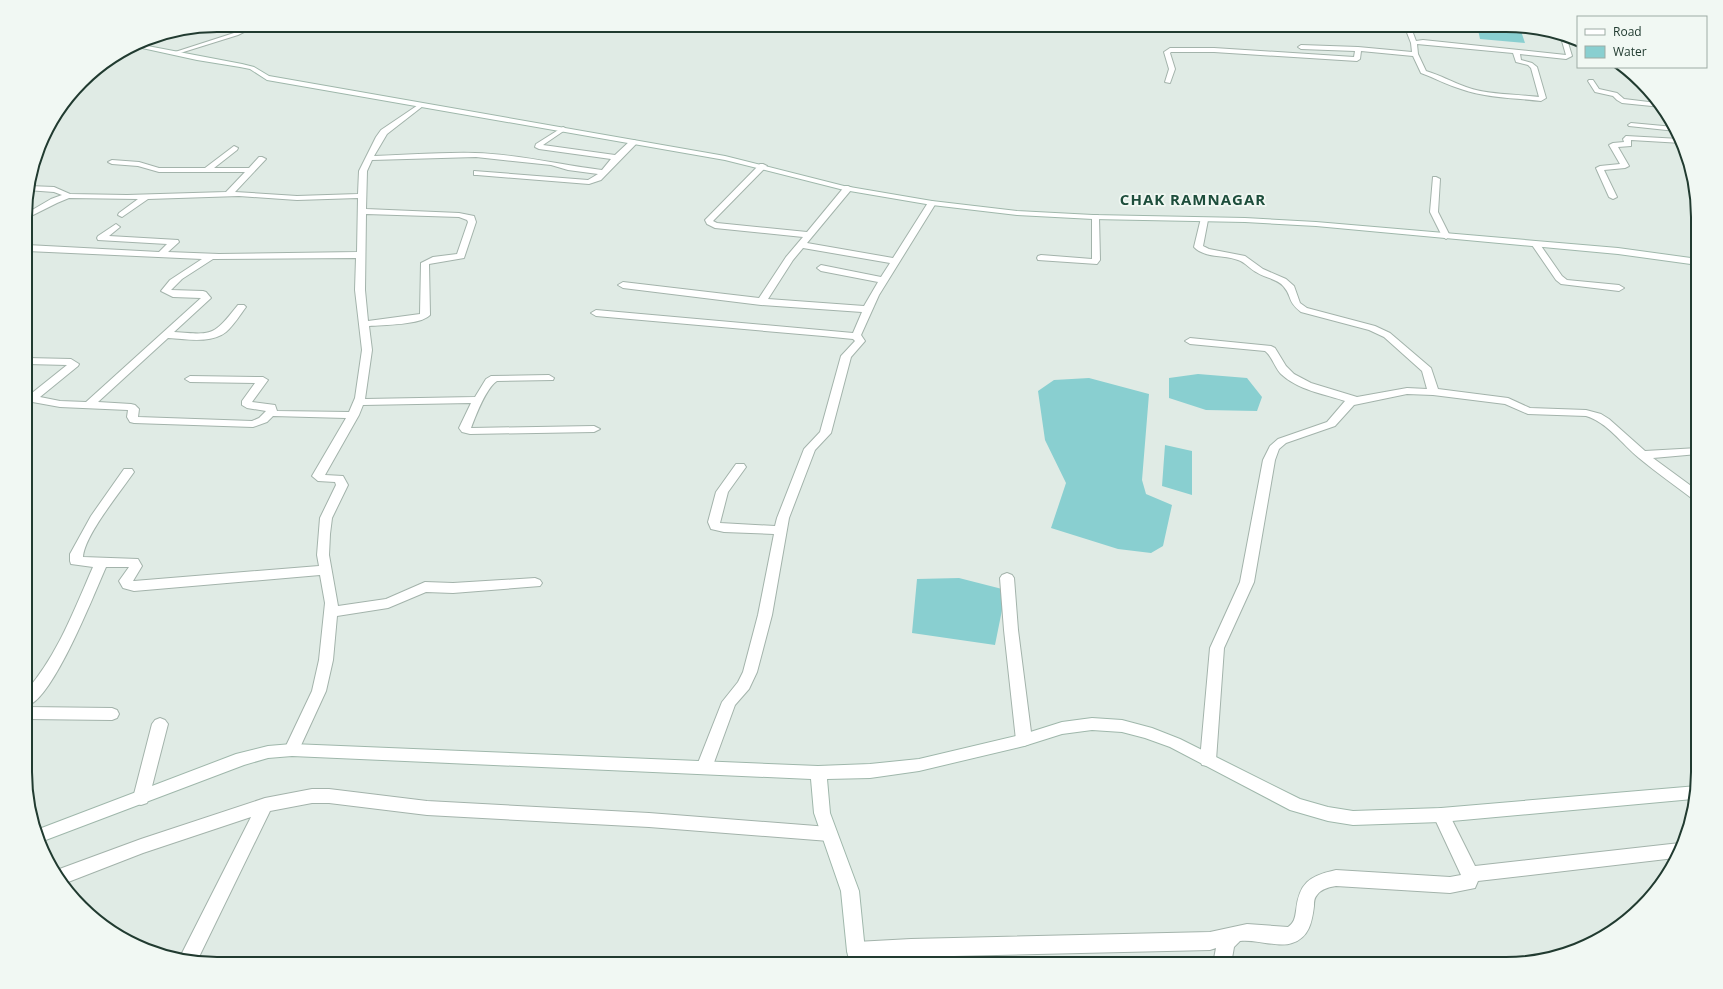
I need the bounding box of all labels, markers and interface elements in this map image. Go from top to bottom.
legend [1577,16,1707,68]
text: Road [1613,23,1642,40]
text: Water [1613,43,1647,60]
district label: CHAK RAMNAGAR [1120,189,1266,209]

